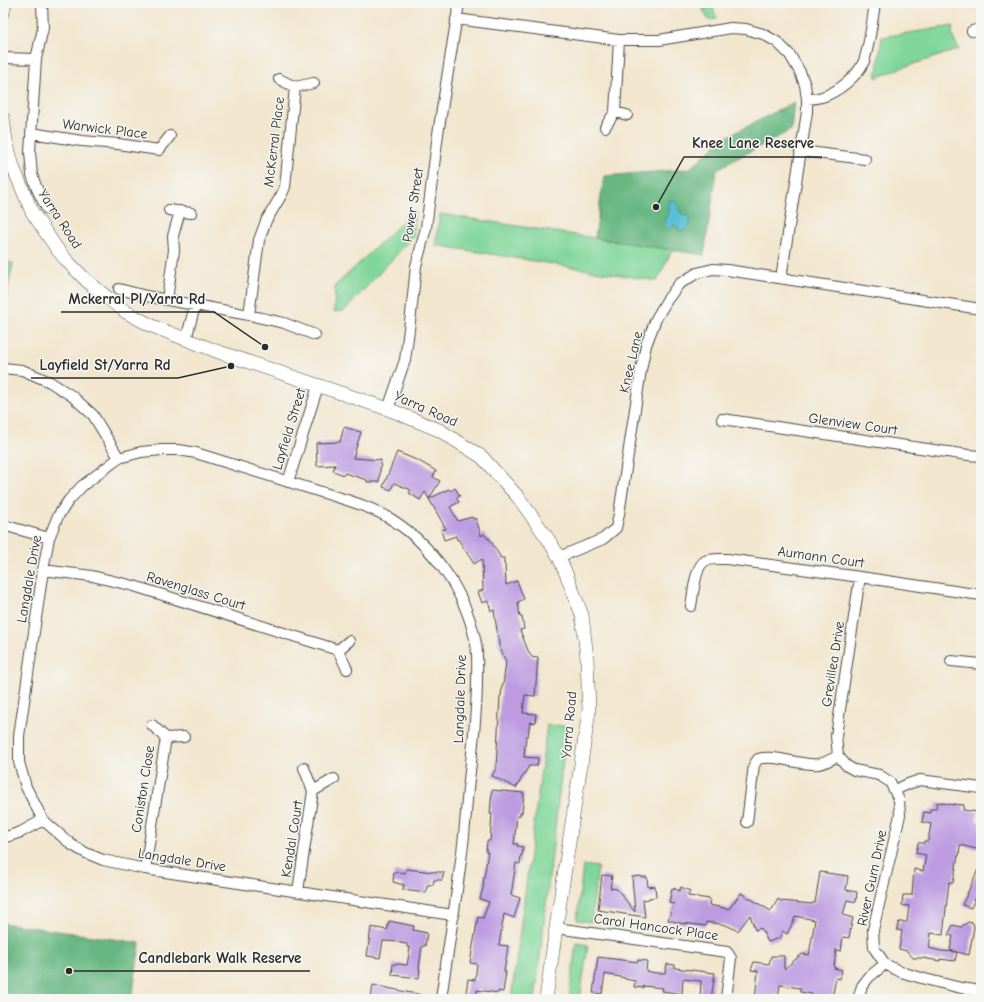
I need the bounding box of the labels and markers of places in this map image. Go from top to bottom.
callout: Knee Lane Reserve [684,130,822,157]
callout: Mckerral Pl/Yarra Rd [61,285,214,312]
callout: Layfield St/Yarra Rd [31,351,178,378]
callout: Candlebark Walk Reserve [131,944,310,971]

